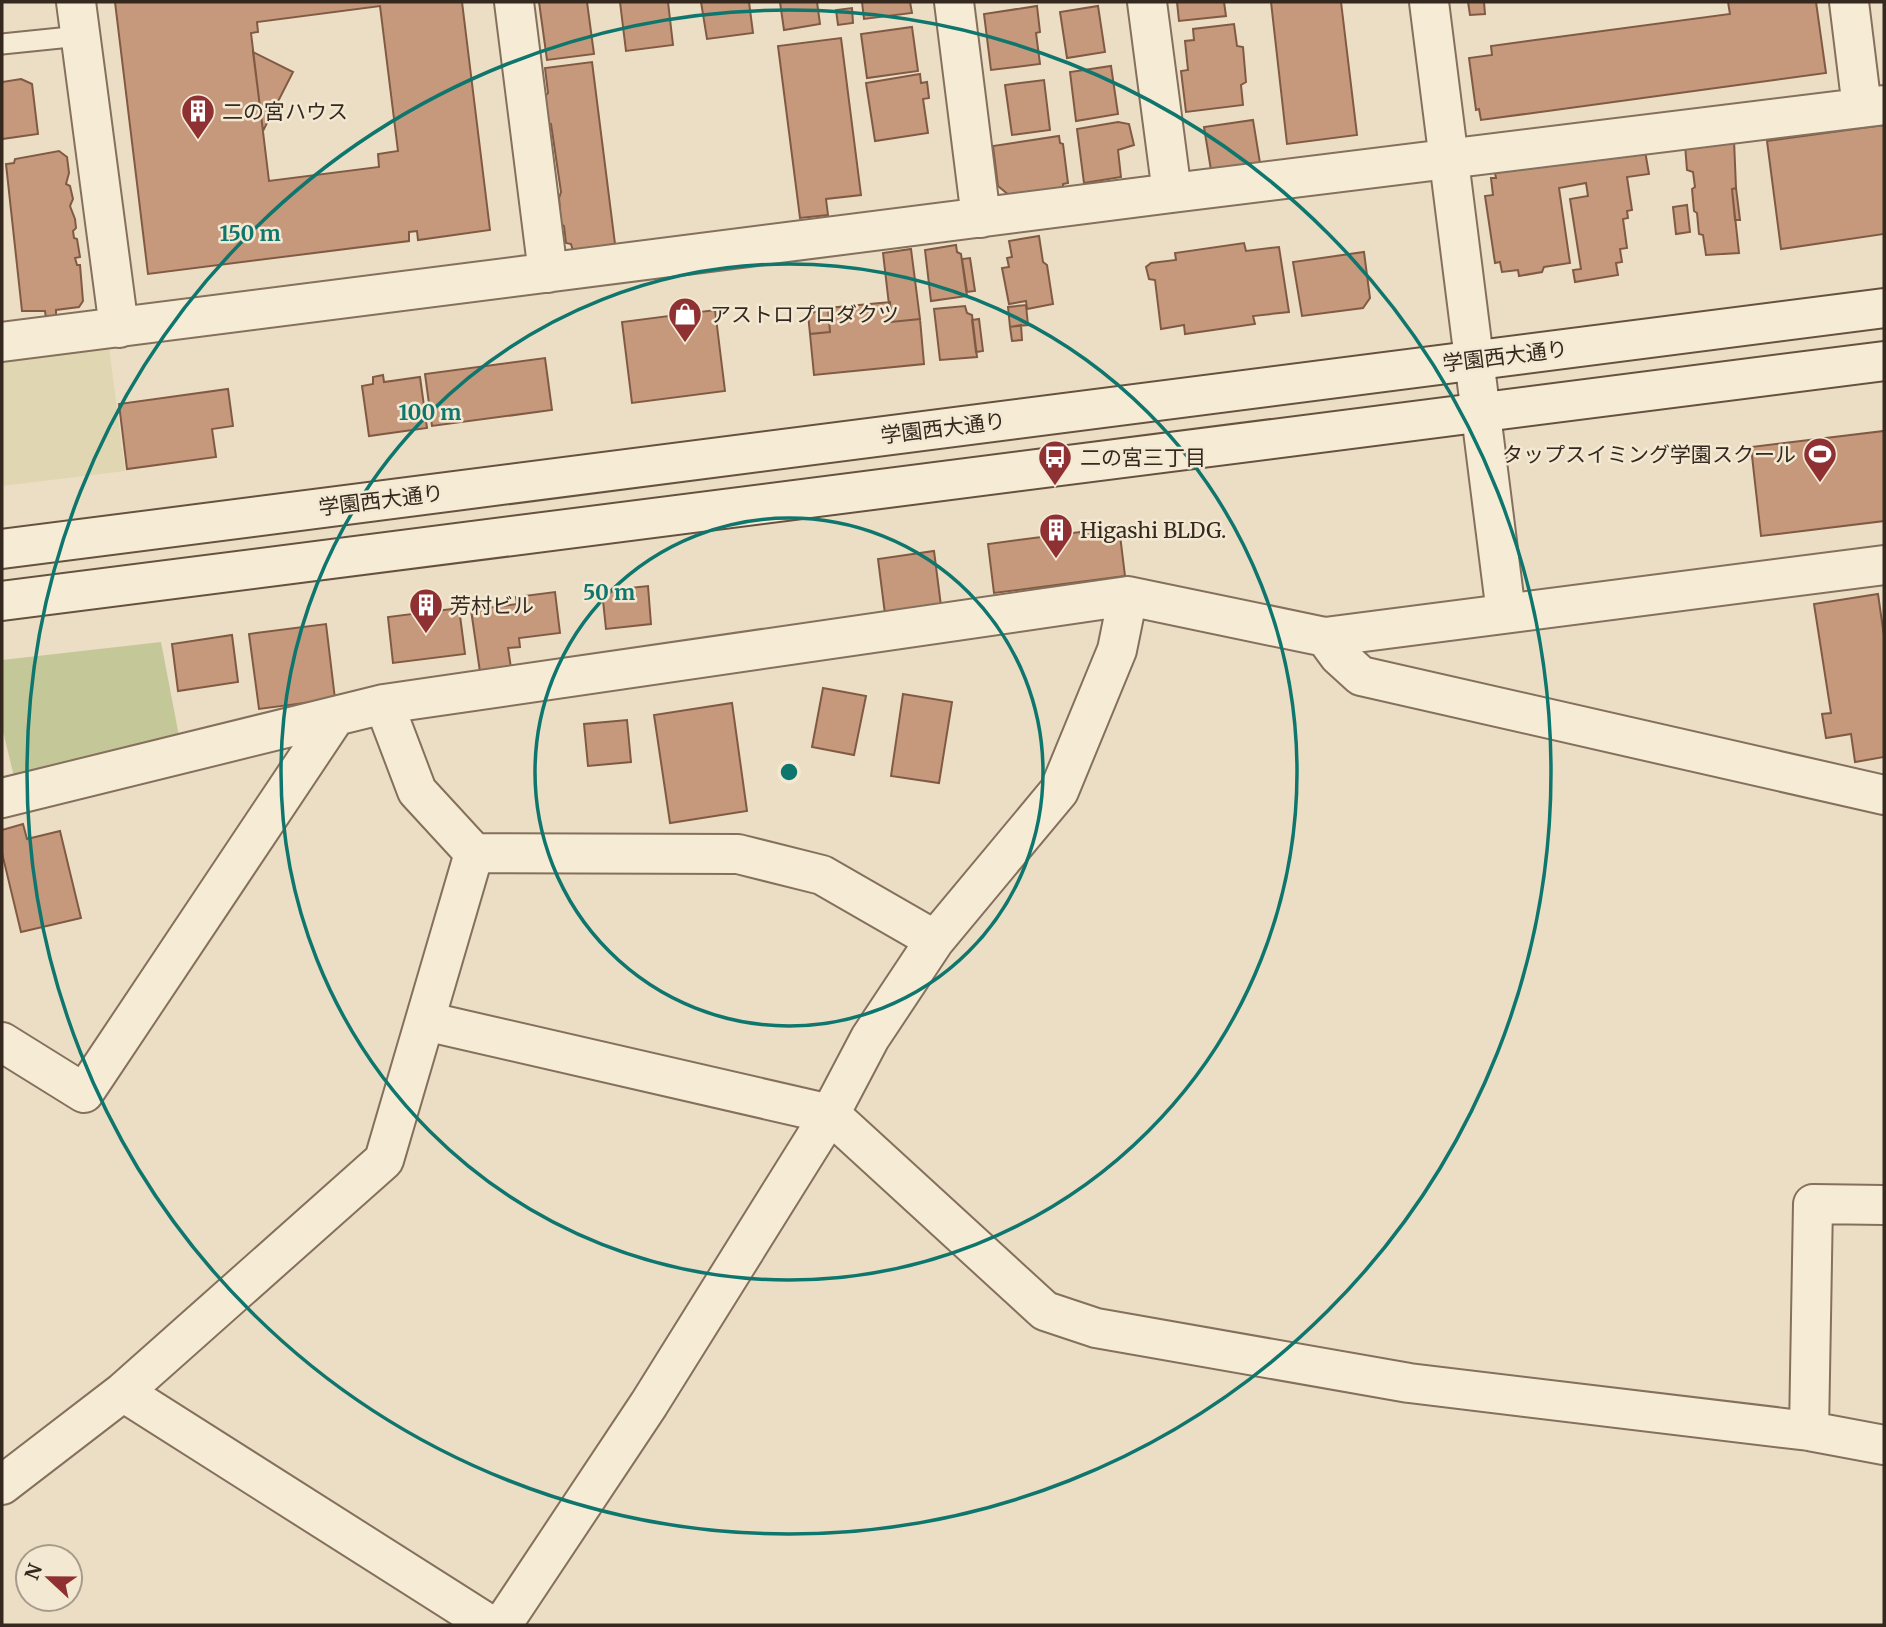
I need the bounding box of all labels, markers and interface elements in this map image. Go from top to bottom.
building icon: 二の宮ハウス [179,92,217,141]
place label: 二の宮ハウス [222,98,348,125]
text: 150 m [219,220,281,247]
shop icon: アストロプロダクツ [666,295,704,344]
place label: アストロプロダクツ [710,301,899,328]
street label: 学園西大通り [1441,335,1569,377]
text: 100 m [399,399,461,426]
street label: 学園西大通り [879,407,1007,449]
sports icon: タップスイミング学園スクール [1801,435,1839,484]
bus stop icon: 二の宮三丁目 [1036,438,1074,487]
place label: タップスイミング学園スクール [1502,441,1796,468]
place label: 二の宮三丁目 [1080,444,1206,471]
street label: 学園西大通り [317,479,445,521]
building icon: Higashi BLDG. [1037,511,1075,560]
place label: Higashi BLDG. [1080,517,1226,544]
text: 50 m [583,579,635,606]
building icon: 芳村ビル [407,586,445,635]
place label: 芳村ビル [450,592,534,619]
centre of rings [777,760,801,784]
north arrow [14,1543,84,1613]
text: N [19,1560,47,1583]

